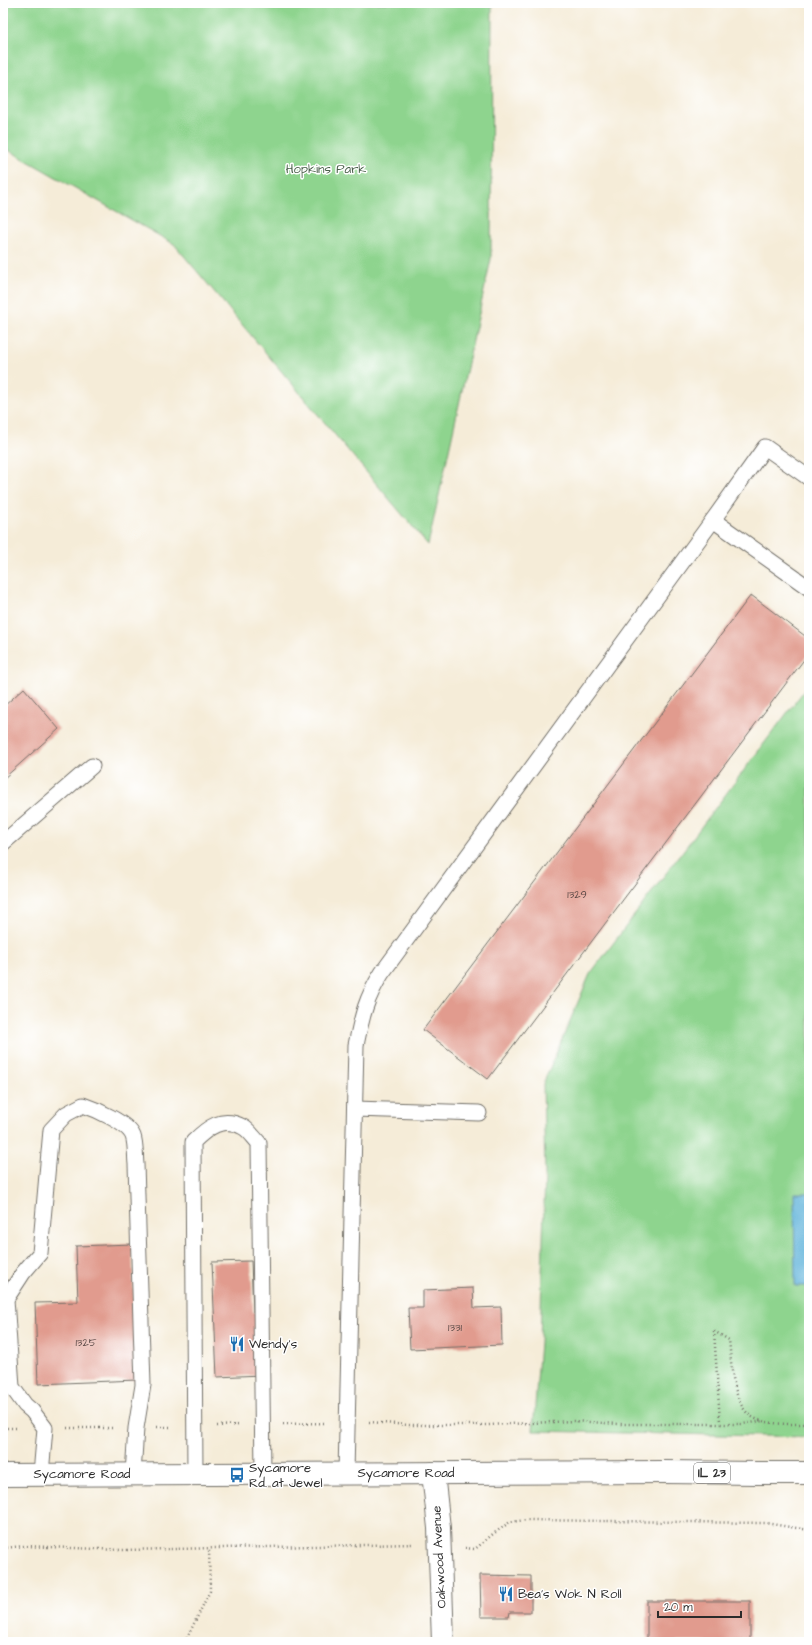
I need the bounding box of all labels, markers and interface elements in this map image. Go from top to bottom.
park label: Hopkins Park [286,160,366,178]
house number: 1329 [567,887,587,902]
house number: 1331 [448,1320,463,1335]
house number: 1325 [75,1335,97,1350]
restaurant icon: Wendy's [228,1335,246,1353]
place label: Wendy's [249,1335,298,1354]
place label: Sycamore Rd. at Jewel [249,1459,323,1492]
road number: IL 23 [694,1463,730,1483]
street label: Sycamore Road [357,1464,455,1483]
street label: Sycamore Road [33,1465,131,1484]
bus stop icon: Sycamore Rd. at Jewel [228,1466,246,1484]
street label: Oakwood Avenue [427,1505,451,1609]
restaurant icon: Bea's Wok N Roll [497,1585,515,1603]
place label: Bea's Wok N Roll [518,1585,621,1603]
scale bar [658,1593,741,1619]
text: 20 m [664,1599,693,1616]

